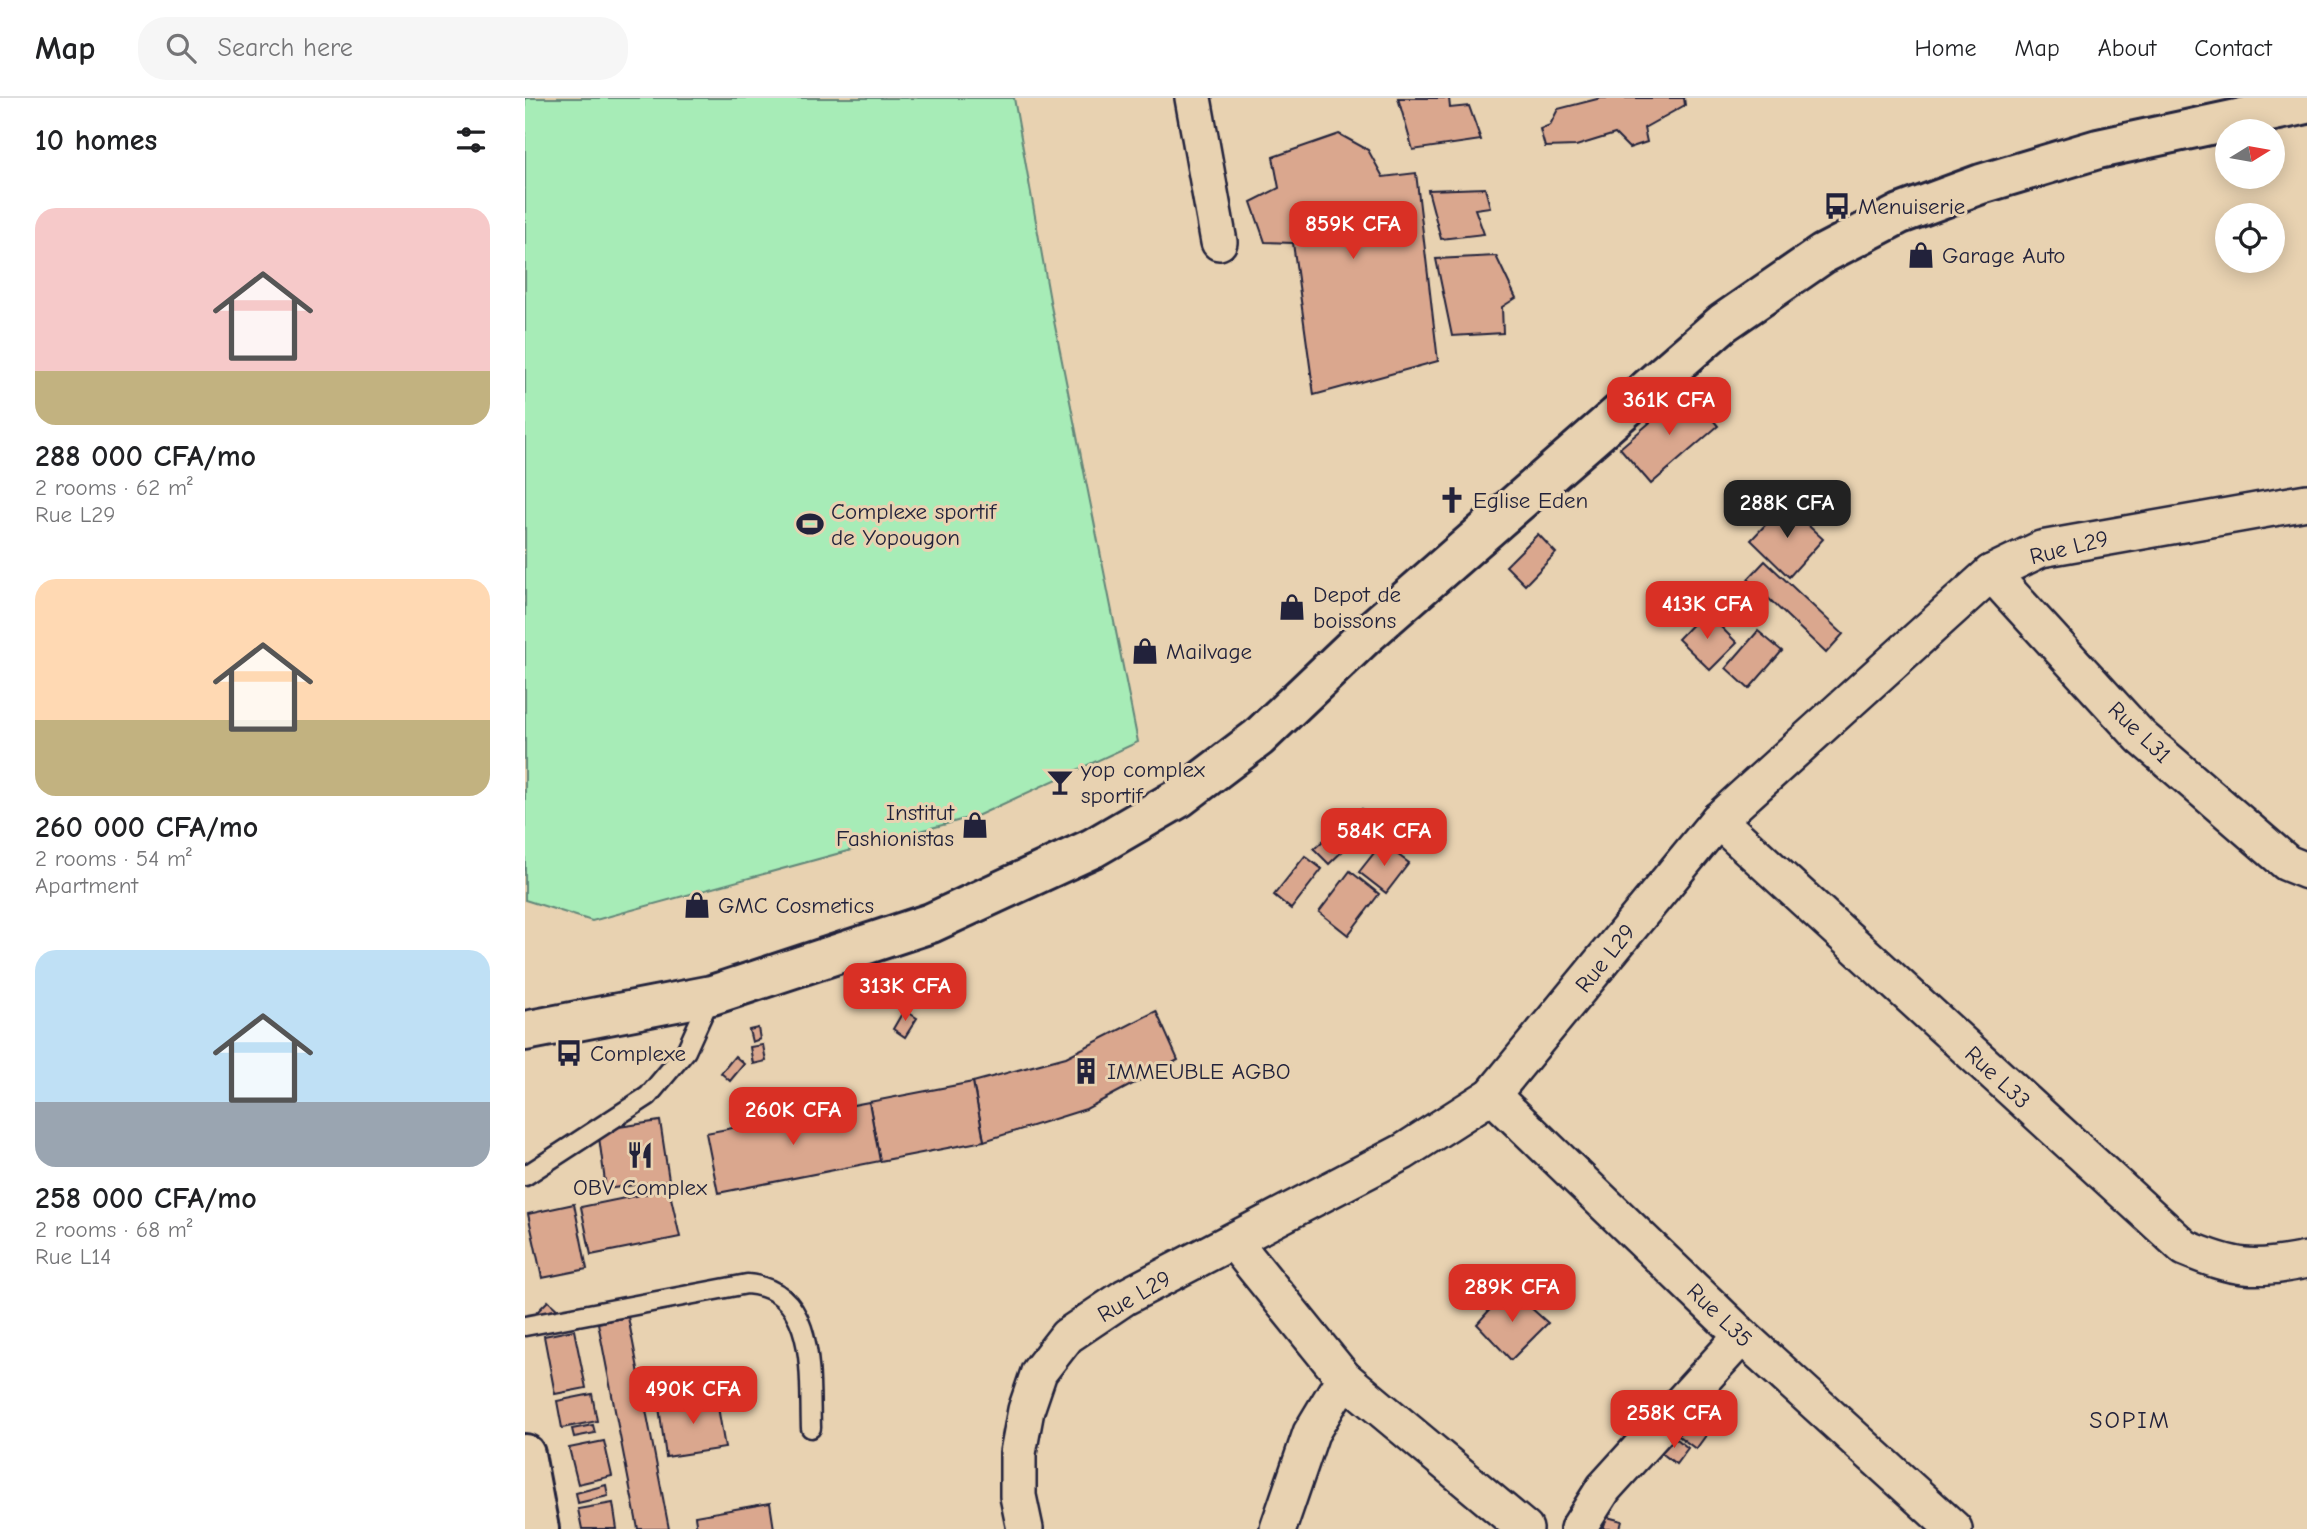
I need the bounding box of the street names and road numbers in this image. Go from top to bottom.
street label: Rue L29 [2027,525,2111,570]
street label: Rue L31 [2103,696,2177,769]
street label: Rue L29 [1570,919,1641,998]
street label: Rue L33 [1959,1040,2036,1114]
street label: Rue L29 [1093,1265,1176,1328]
street label: Rue L35 [1681,1278,1758,1353]

